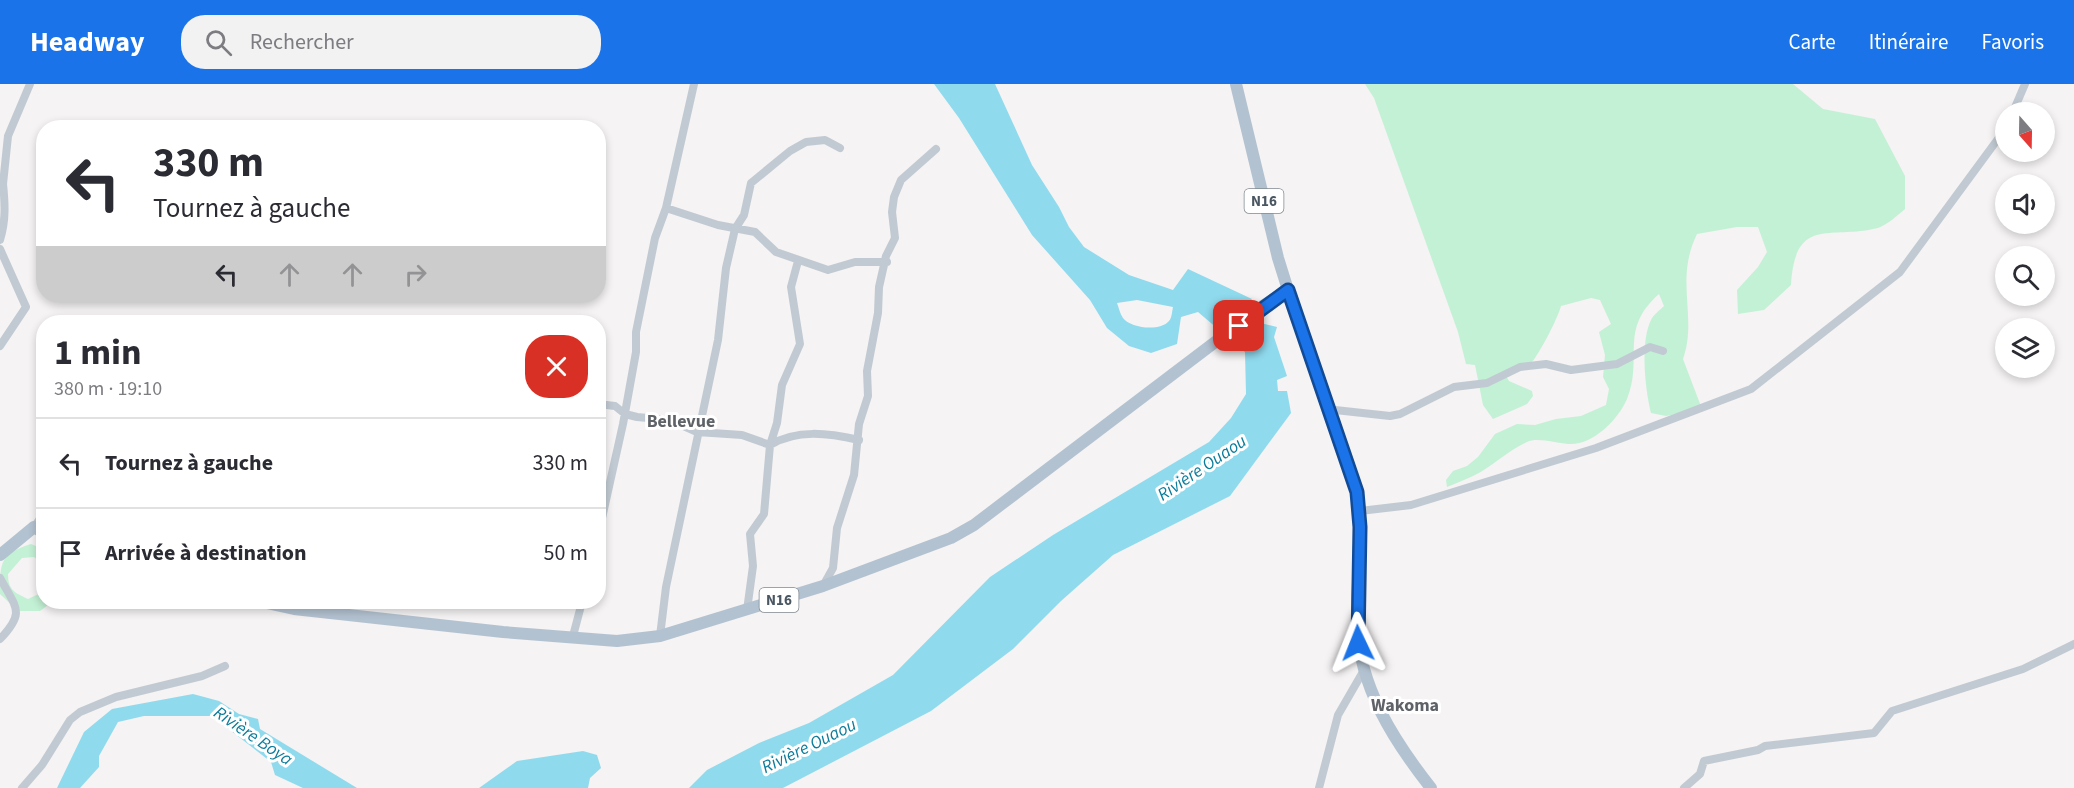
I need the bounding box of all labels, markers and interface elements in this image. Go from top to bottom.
search box [181,15,601,69]
text: Headway [30,22,145,62]
icon: search [202,26,235,59]
text: Rechercher [250,26,354,58]
text: Carte [1789,27,1836,57]
text: Itinéraire [1869,27,1948,57]
text: Favoris [1981,27,2044,57]
north arrow [1995,102,2055,162]
map controls [1995,102,2055,378]
text: 330 m [153,133,264,193]
icon: left [54,144,132,222]
button: sound [1995,174,2055,234]
text: Tournez à gauche [153,189,350,228]
road number: N16 [1244,189,1284,213]
button: search [1995,246,2055,306]
icon: left [210,258,243,291]
icon: ahead [273,258,306,291]
icon: ahead [336,258,369,291]
icon: right [399,258,432,291]
pin [1213,300,1264,351]
icon: arrive [1222,309,1255,342]
button: layers [1995,318,2055,378]
text: 1 min [54,327,142,378]
button: close [525,335,588,398]
text: 380 m · 19:10 [54,375,162,403]
district label: Bellevue [647,409,715,434]
water label: Rivière Ouaou [1153,429,1251,507]
icon: left [54,447,87,480]
text: Tournez à gauche [105,447,273,479]
text: 330 m [533,447,588,479]
icon: arrive [54,537,87,570]
text: Arrivée à destination [105,537,307,569]
text: 50 m [543,537,588,569]
road number: N16 [760,588,798,612]
position arrow [1326,611,1390,675]
district label: Wakoma [1371,693,1439,718]
water label: Rivière Boya [209,700,298,772]
water label: Rivière Ouaou [757,712,861,780]

